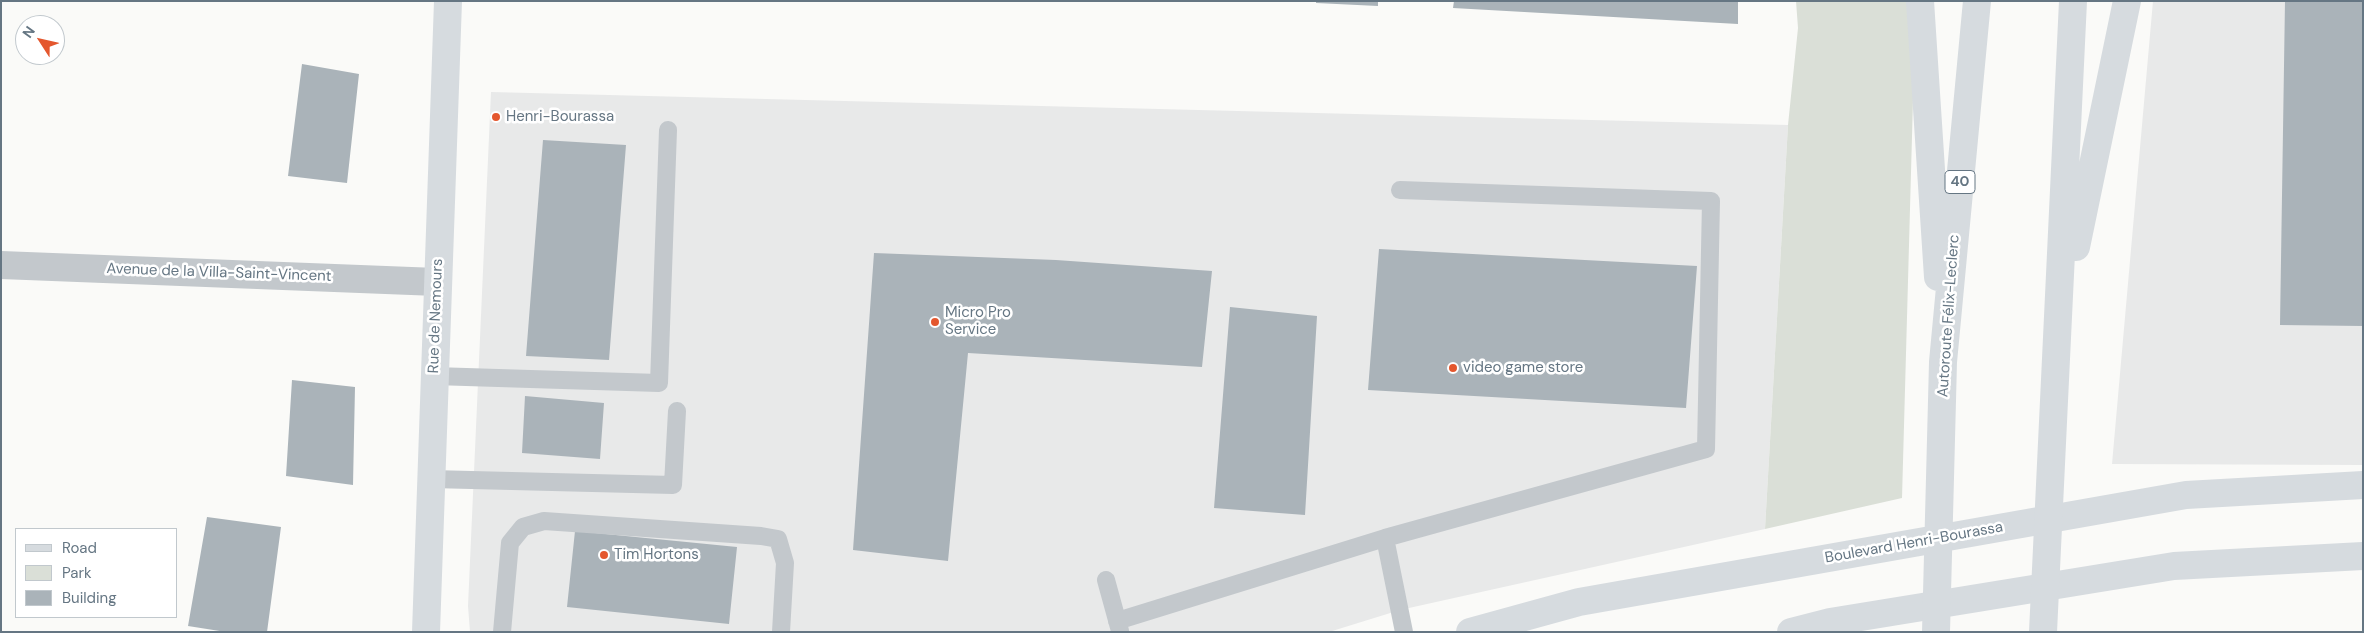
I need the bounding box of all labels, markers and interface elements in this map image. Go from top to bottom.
north arrow [15,15,65,65]
text: N [18,23,39,41]
place label: Henri-Bourassa [506,108,614,126]
marker: Henri-Bourassa [490,111,502,123]
road number: 40 [1945,170,1975,193]
street label: Autoroute Félix-Leclerc [1934,234,1964,398]
street label: Rue de Nemours [425,258,447,374]
street label: Avenue de la Villa-Saint-Vincent [106,260,332,286]
place label: Micro Pro Service [945,304,1011,339]
marker: Micro Pro Service [929,316,941,328]
place label: video game store [1463,359,1583,377]
marker: video game store [1447,362,1459,374]
street label: Boulevard Henri-Bourassa [1824,518,2004,568]
legend [15,528,178,618]
text: Road [62,538,97,558]
place label: Tim Hortons [614,546,699,564]
marker: Tim Hortons [598,549,610,561]
text: Park [62,563,92,583]
text: Building [62,588,117,608]

